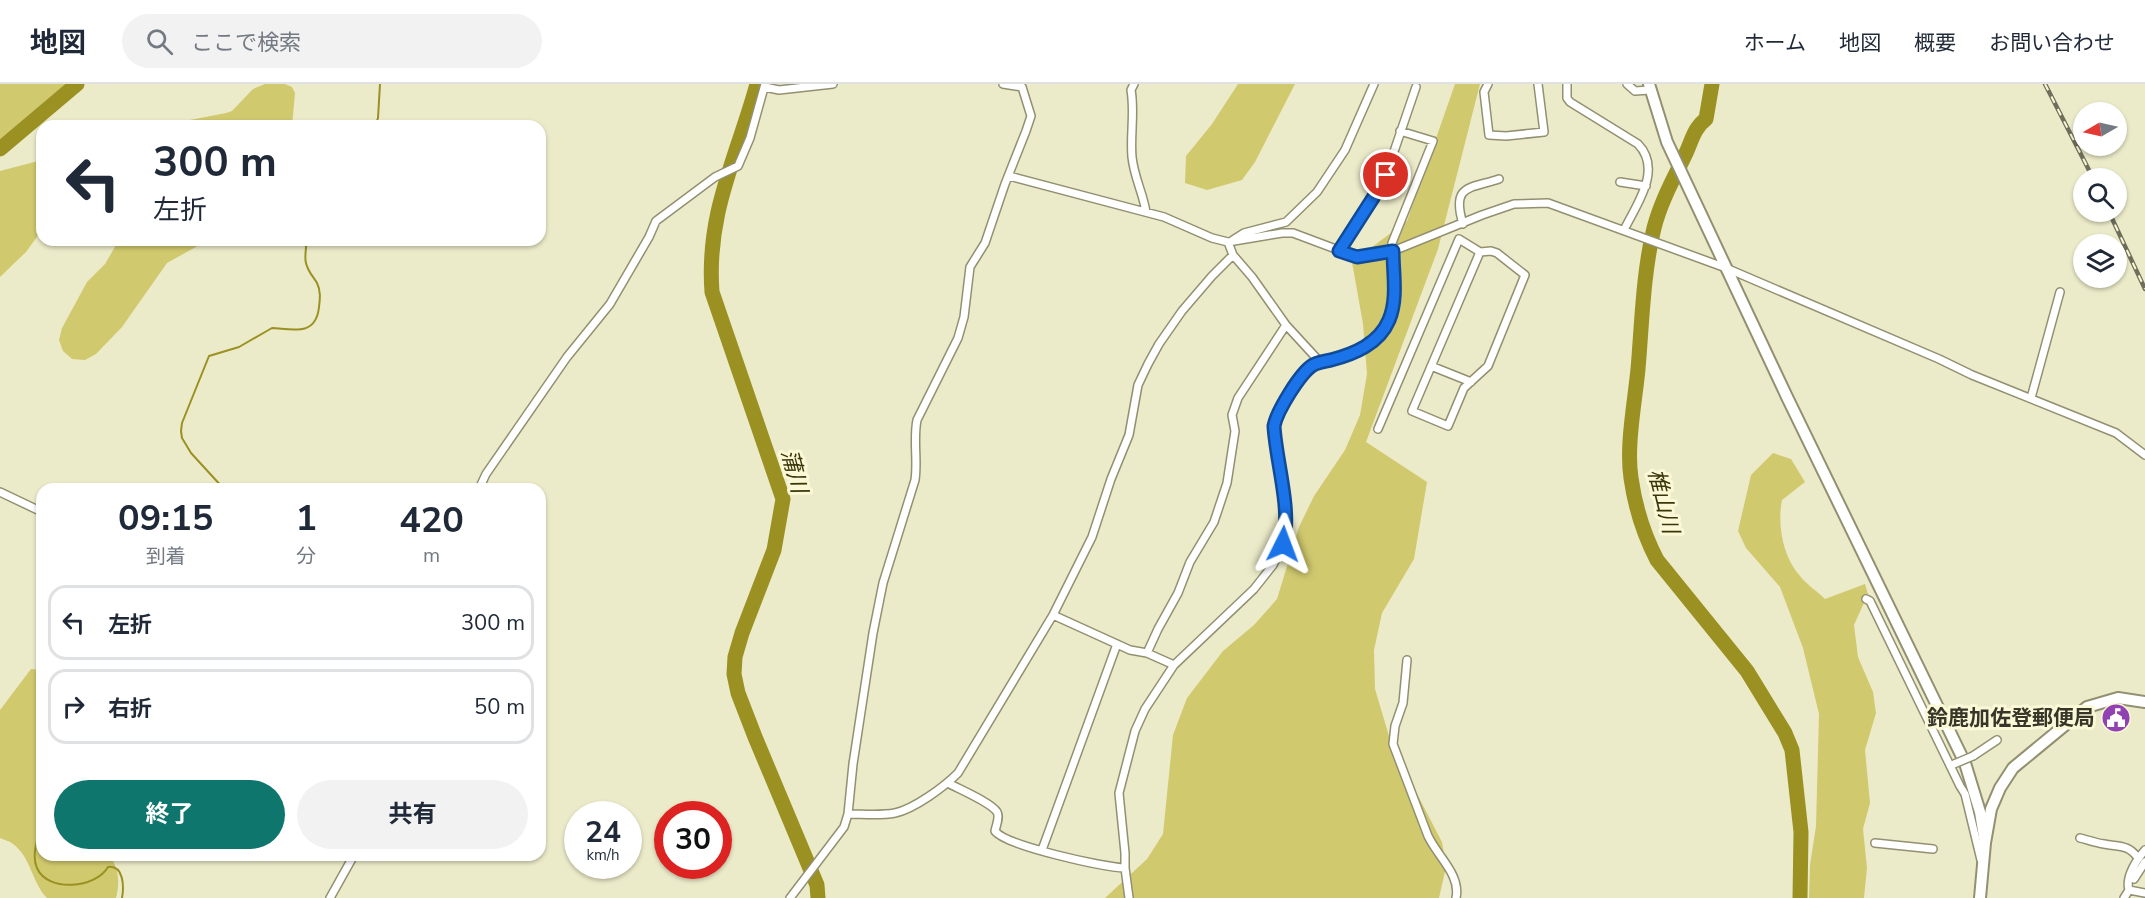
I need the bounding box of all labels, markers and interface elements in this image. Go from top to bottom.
search box [122,14,542,68]
text: 地図 [30,24,86,62]
icon: search [143,25,176,58]
text: ここで検索 [191,28,301,58]
text: ホーム [1744,29,1806,57]
text: 地図 [1839,29,1881,57]
text: 概要 [1914,29,1956,57]
text: お問い合わせ [1989,29,2115,57]
north arrow [2073,102,2127,156]
map controls [2073,102,2127,288]
text: 300 m [153,134,277,191]
icon: left [54,144,132,222]
pin [1360,149,1411,200]
icon: arrive [1369,158,1402,191]
button: search [2073,168,2127,222]
text: 左折 [153,192,207,229]
button: layers [2073,234,2127,288]
water label: 蒲川 [774,446,815,498]
water label: 椎山川 [1640,466,1686,539]
text: 09:15 [118,494,213,543]
text: 1 [295,494,317,543]
text: 420 [399,496,464,545]
position arrow [1251,512,1315,576]
text: m [423,542,440,569]
text: 到着 [146,543,186,570]
text: 分 [296,543,316,570]
icon: left [57,606,90,639]
text: 300 m [461,608,525,638]
text: 左折 [108,610,152,640]
icon: right [57,690,90,723]
text: 50 m [474,692,525,722]
text: 右折 [108,694,152,724]
public building icon: 鈴鹿加佐登郵便局 [2100,702,2132,734]
place label: 鈴鹿加佐登郵便局 [1927,704,2095,732]
button: 終了 [54,780,285,849]
button: 共有 [297,780,528,849]
speed limit sign: 30 [654,801,732,879]
text: 24 [585,812,621,853]
text: km/h [586,845,620,865]

